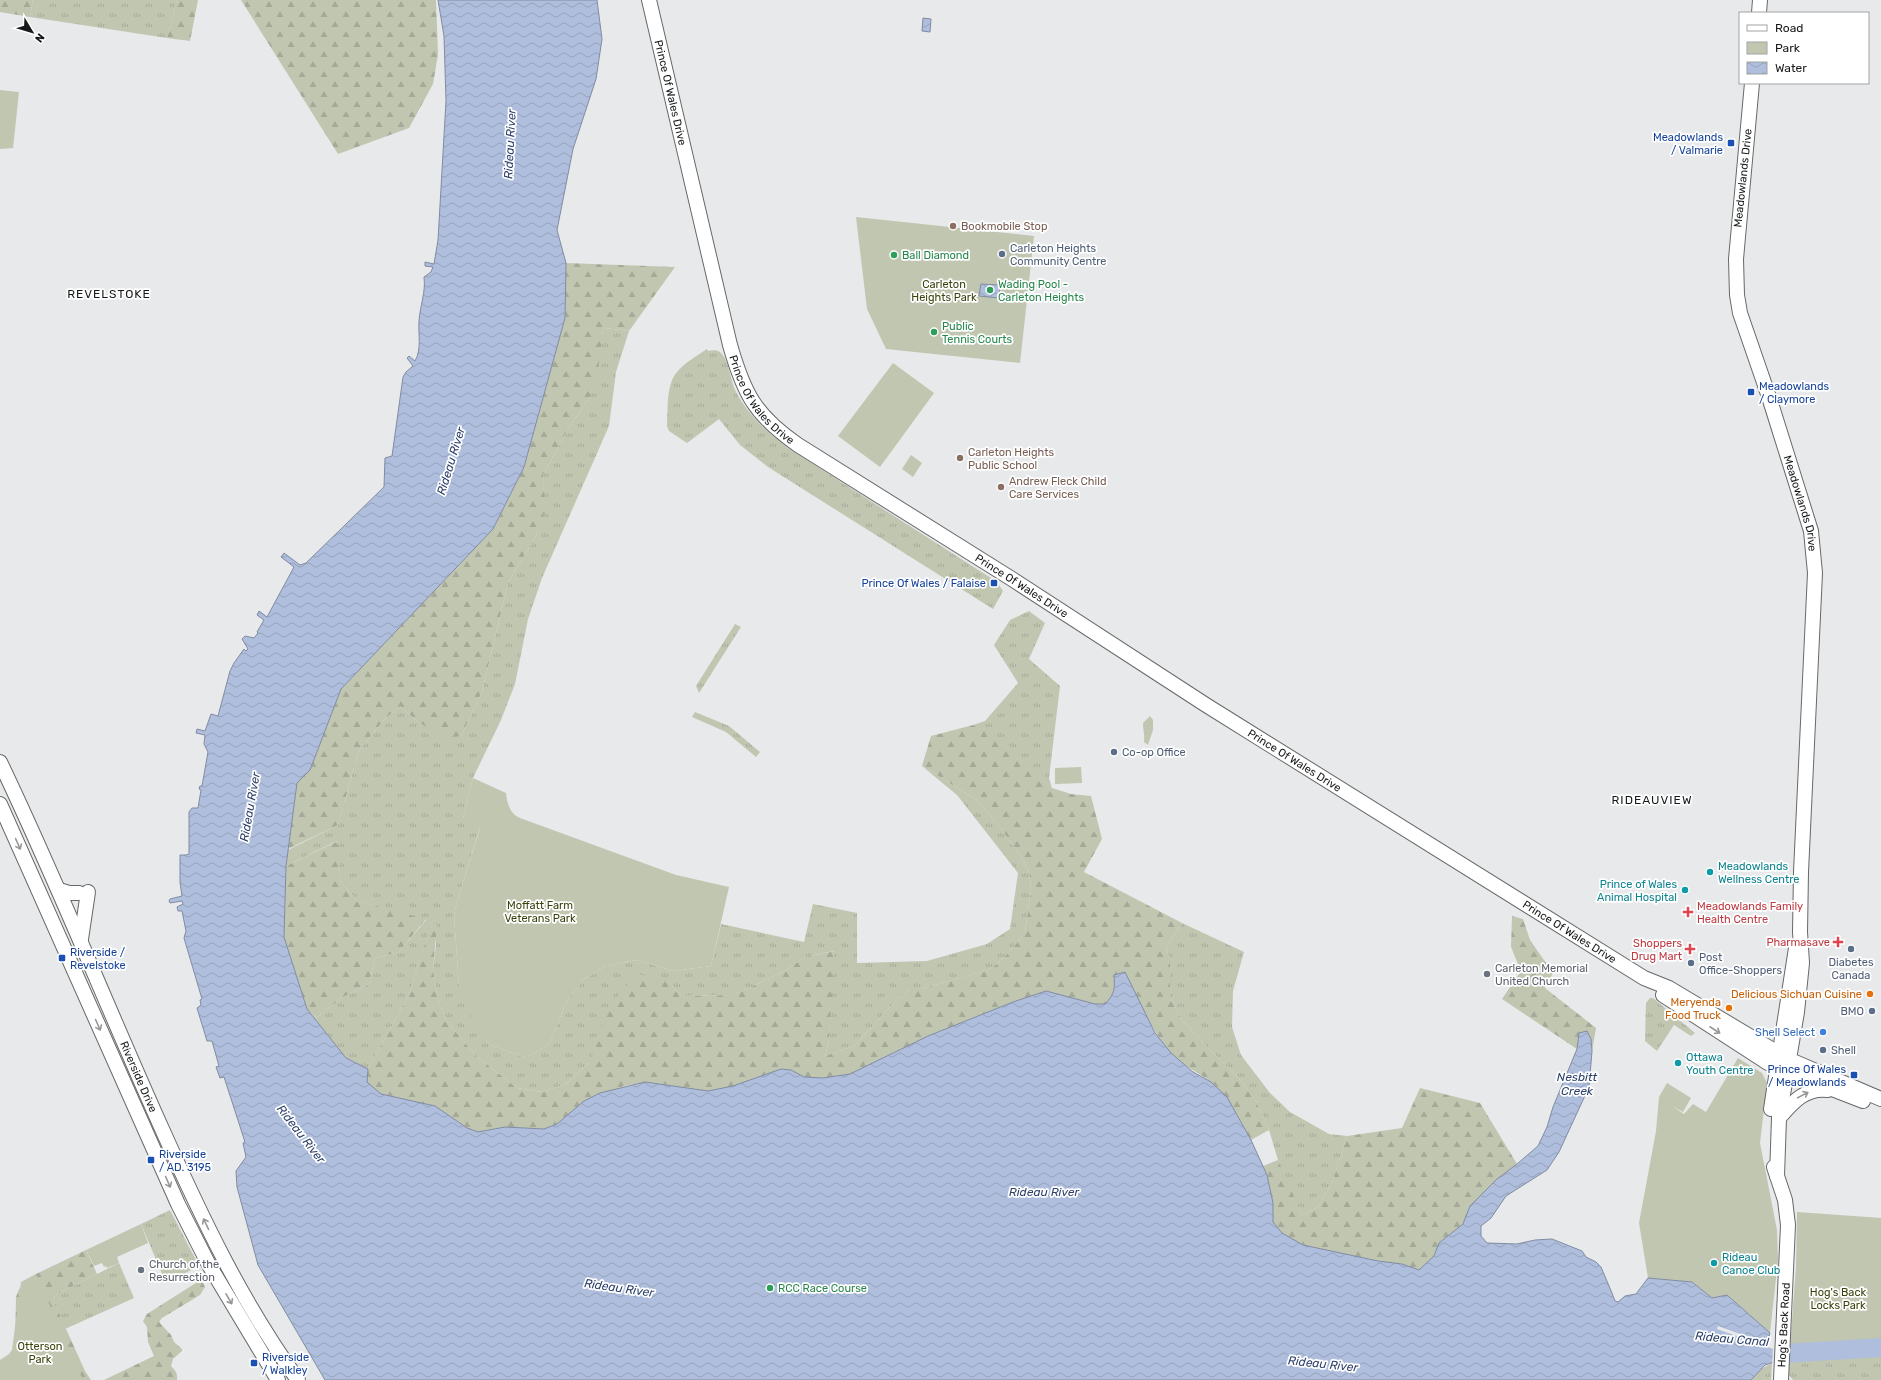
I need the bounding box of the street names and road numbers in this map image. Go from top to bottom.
street label: Prince Of Wales Drive [652,38,689,146]
street label: Meadowlands Drive [1731,128,1755,228]
street label: Prince Of Wales Drive [727,353,797,447]
street label: Meadowlands Drive [1781,454,1819,552]
street label: Prince Of Wales Drive [973,551,1071,620]
street label: Prince Of Wales Drive [1245,726,1344,794]
street label: Prince Of Wales Drive [1520,898,1619,966]
street label: Riverside Drive [118,1039,160,1114]
street label: Hog's Back Road [1775,1282,1793,1368]

